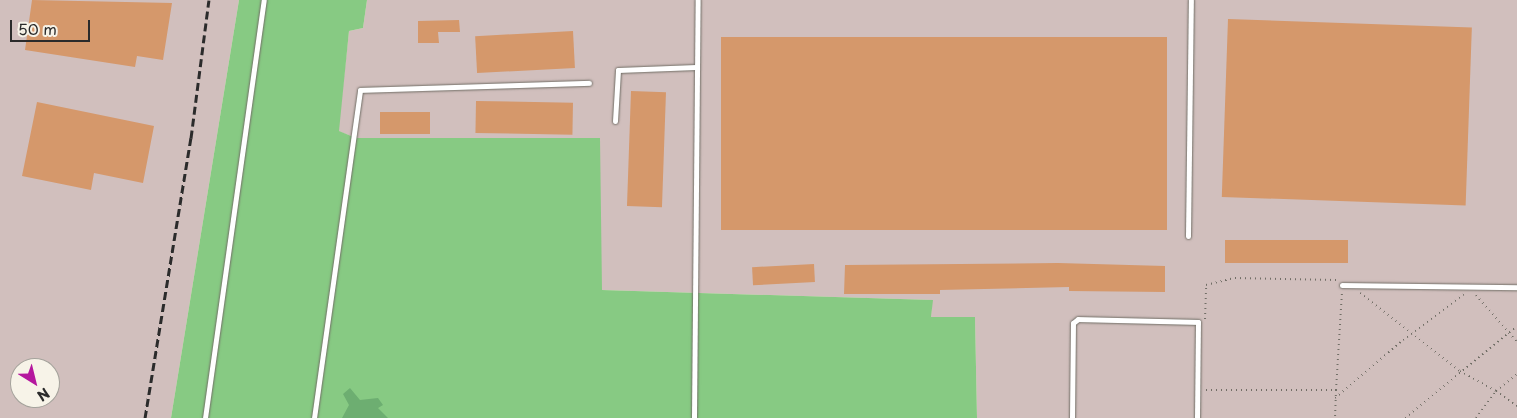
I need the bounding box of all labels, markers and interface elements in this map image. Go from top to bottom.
scale bar [12,10,92,42]
text: 50 m [18,17,57,40]
north arrow [10,358,60,408]
text: N [33,383,54,406]

